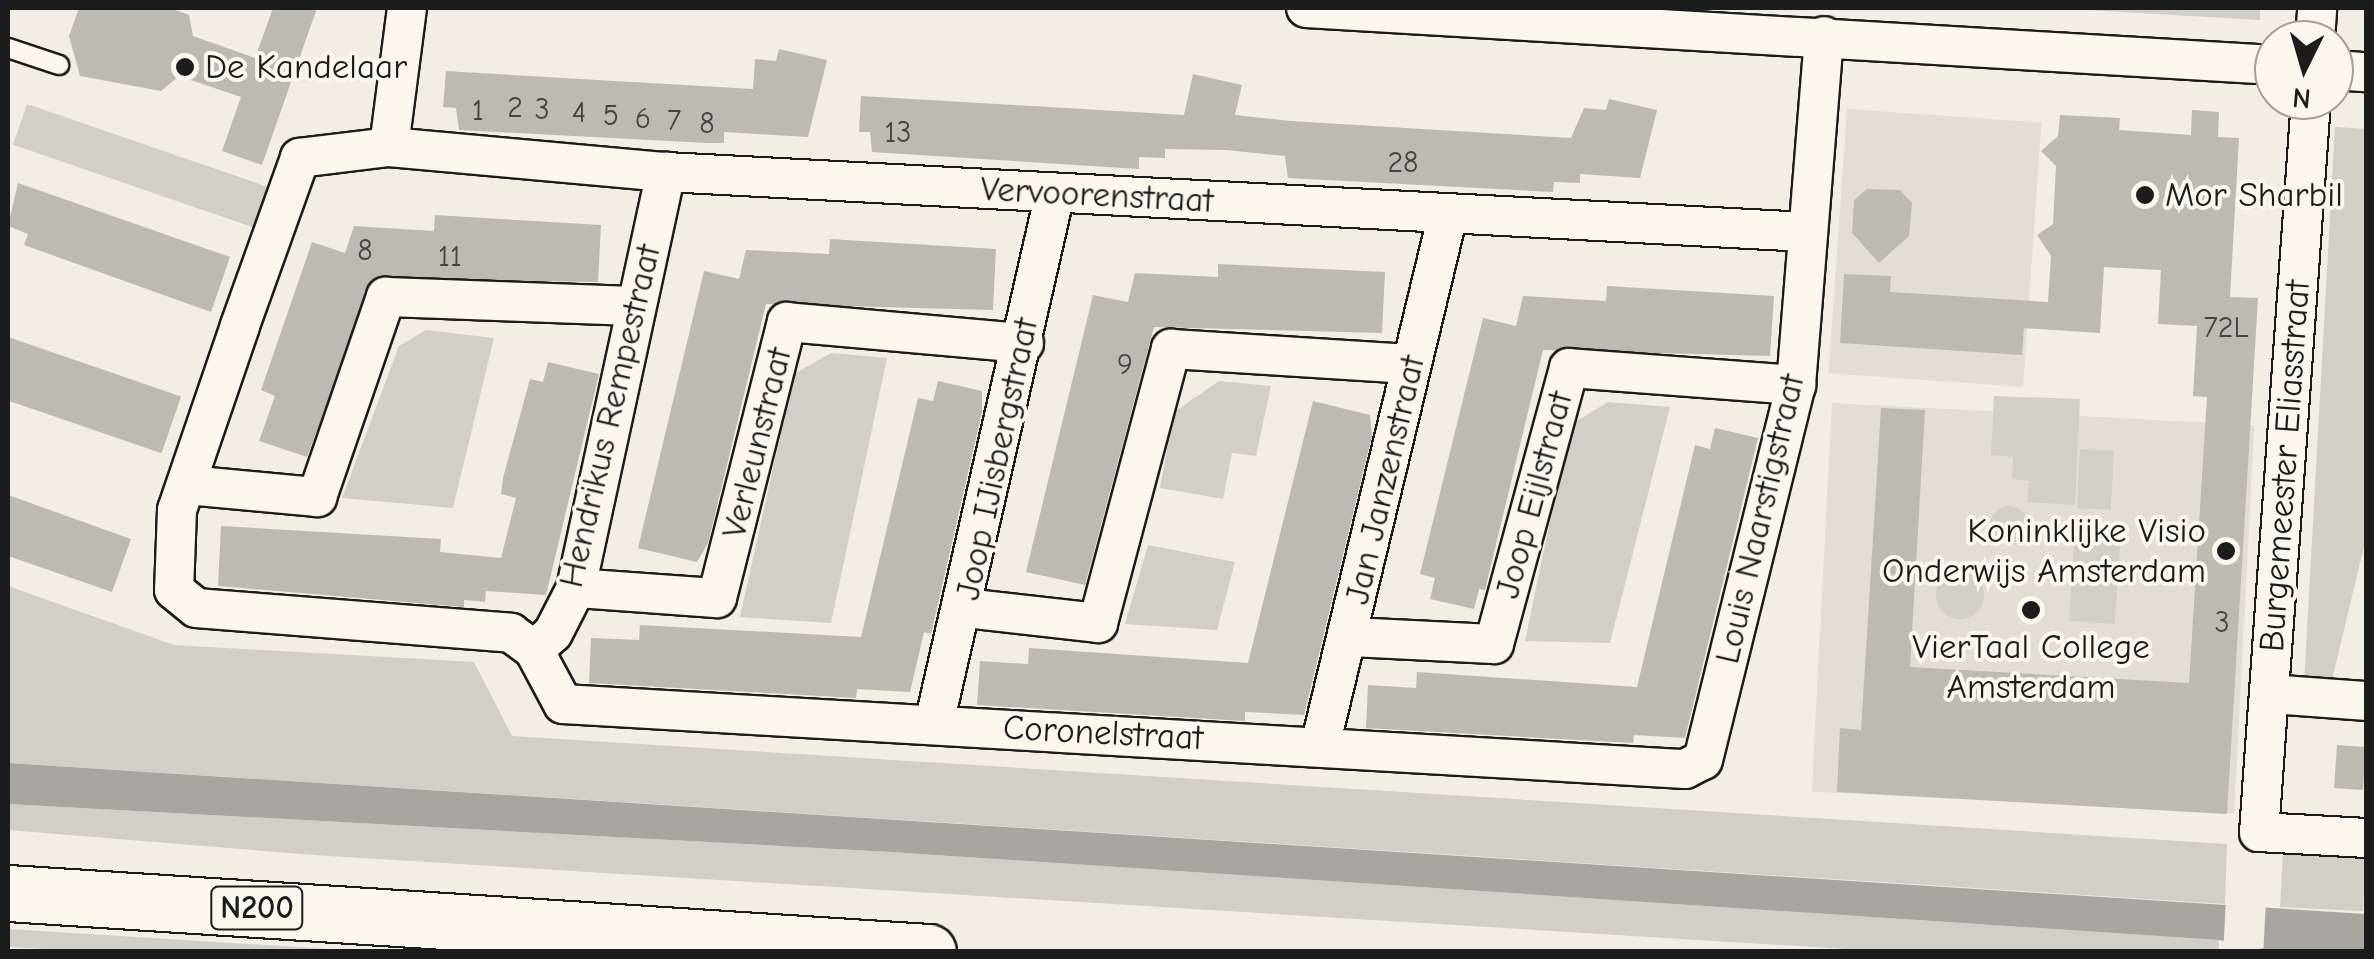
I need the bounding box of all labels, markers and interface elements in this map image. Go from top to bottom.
north arrow [2254,20,2354,120]
place label: De Kandelaar [205,46,407,88]
marker: De Kandelaar [174,56,196,78]
text: N [2291,81,2312,115]
house number: 2 [507,90,523,126]
house number: 3 [534,92,550,128]
house number: 1 [472,93,484,129]
house number: 4 [572,95,586,131]
house number: 5 [603,98,619,134]
house number: 6 [635,101,651,137]
house number: 7 [667,103,681,139]
house number: 8 [699,106,715,142]
house number: 13 [884,115,912,151]
house number: 28 [1387,145,1419,181]
street label: Vervoorenstraat [980,168,1214,222]
place label: Mor Sharbil [2165,174,2343,216]
marker: Mor Sharbil [2134,184,2156,206]
house number: 8 [357,233,373,269]
house number: 11 [438,239,462,275]
street label: Hendrikus Rempestraat [550,240,670,592]
street label: Burgemeester Eliasstraat [2251,279,2319,653]
house number: 72L [2204,310,2248,346]
street label: Joop IJisbergstraat [947,314,1047,604]
street label: Verleunstraat [713,344,801,542]
house number: 9 [1117,347,1133,383]
street label: Jan Janzenstraat [1336,352,1434,608]
street label: Louis Naarstigstraat [1706,370,1814,668]
street label: Joop Eijlstraat [1486,387,1582,603]
place label: Koninklijke Visio Onderwijs Amsterdam [1882,510,2206,592]
marker: Koninklijke Visio Onderwijs Amsterdam [2215,540,2237,562]
marker: VierTaal College Amsterdam [2020,599,2042,621]
house number: 3 [2214,605,2230,641]
place label: VierTaal College Amsterdam [1912,626,2150,708]
street label: Coronelstraat [1002,707,1204,759]
road number: N200 [210,881,304,935]

